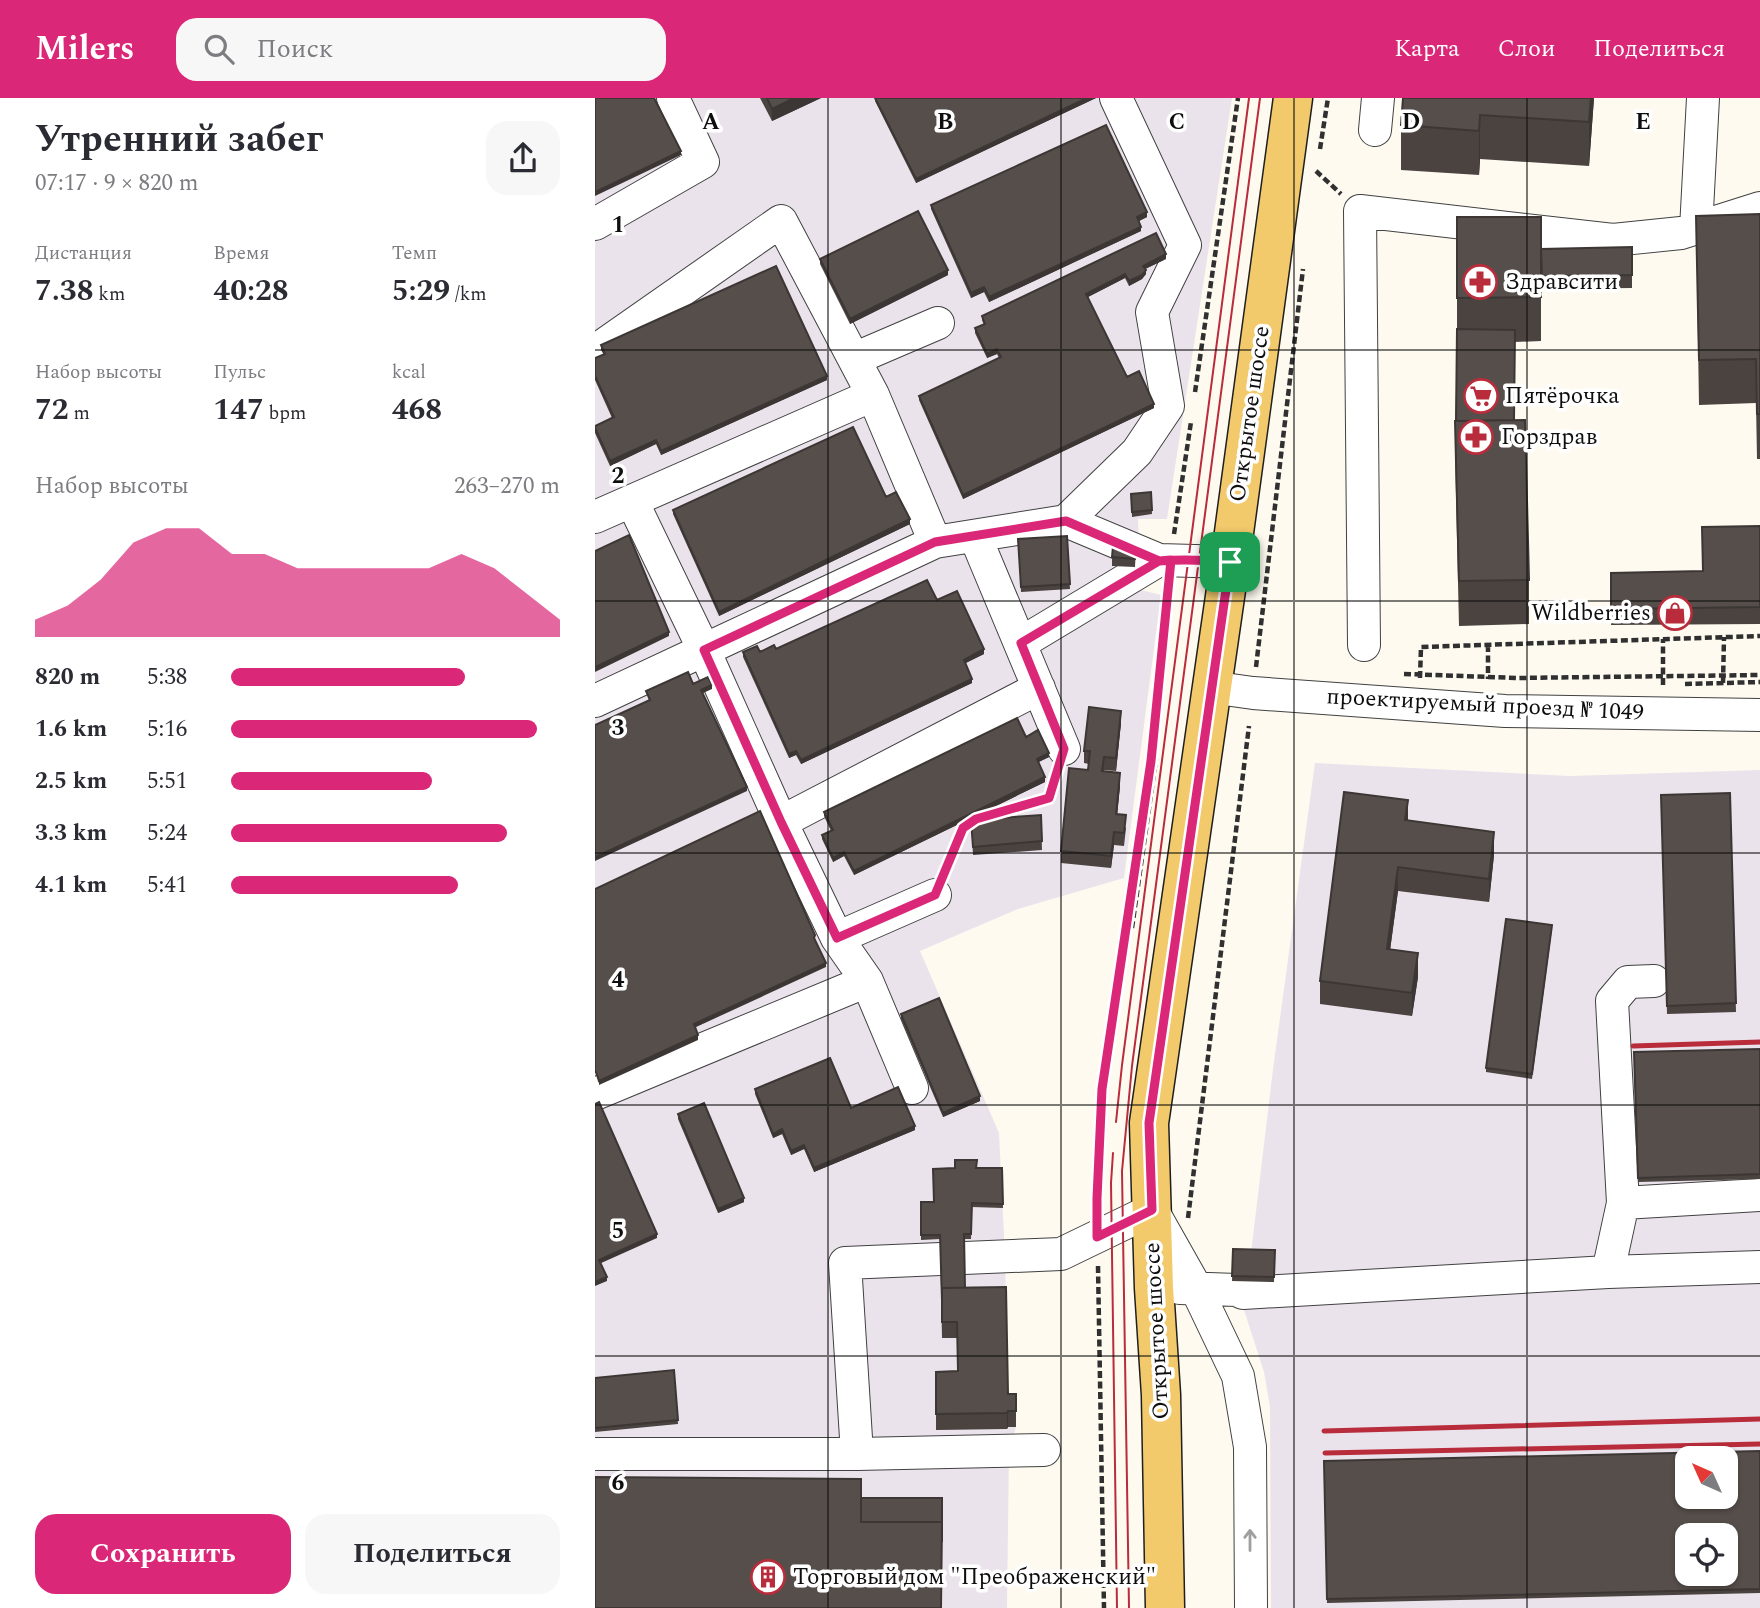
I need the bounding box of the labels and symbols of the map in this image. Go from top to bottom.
text: A [702,105,720,140]
text: B [937,105,953,140]
text: C [1169,105,1185,140]
text: D [1402,105,1420,140]
text: E [1635,105,1651,140]
text: 1 [612,208,624,243]
pharmacy icon: Здравсити [1461,263,1499,301]
place label: Здравсити [1505,265,1618,300]
street label: Открытое шоссе [1220,324,1280,504]
supermarket icon: Пятёрочка [1462,377,1500,415]
place label: Пятёрочка [1505,379,1620,414]
pharmacy icon: Горздрав [1457,418,1495,456]
place label: Горздрав [1501,420,1597,455]
text: 2 [612,459,625,494]
pin [1200,532,1260,592]
shop icon: Wildberries [1656,594,1694,632]
place label: Wildberries [1531,596,1651,631]
street label: проектируемый проезд № 1049 [1325,679,1645,731]
text: 3 [612,711,625,746]
text: 4 [612,963,625,998]
text: 5 [612,1214,624,1249]
street label: Открытое шоссе [1135,1241,1179,1421]
north arrow [1675,1446,1738,1508]
text: 6 [612,1466,625,1501]
one-way arrow [1243,1529,1257,1552]
building icon: Торговый дом "Преображенский" [749,1558,787,1596]
place label: Торговый дом "Преображенский" [793,1560,1156,1595]

